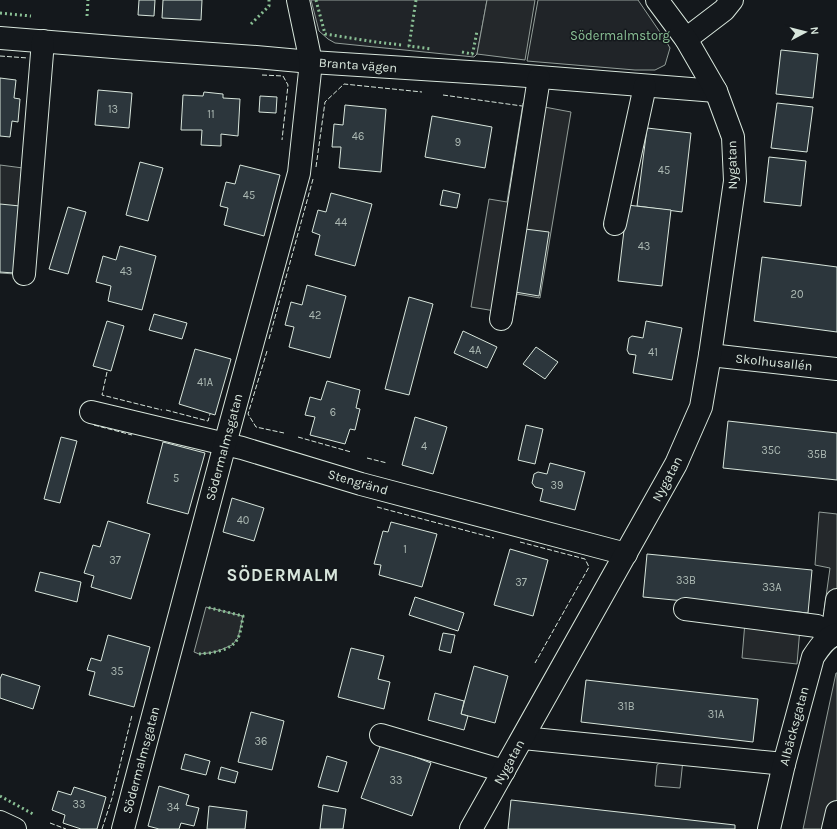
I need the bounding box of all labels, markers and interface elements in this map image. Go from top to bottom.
north arrow [785,12,825,52]
text: N [807,26,821,36]
park label: Södermalmstorg [570,28,671,43]
street label: Branta vägen [318,55,398,75]
house number: 13 [108,103,118,116]
house number: 11 [207,108,215,121]
house number: 46 [352,130,364,143]
house number: 9 [455,136,461,149]
street label: Nygatan [724,140,740,190]
house number: 45 [658,164,670,177]
house number: 45 [243,189,255,202]
house number: 44 [335,216,347,229]
house number: 43 [638,240,650,253]
house number: 43 [120,265,132,278]
house number: 20 [791,288,803,301]
house number: 42 [309,309,321,322]
house number: 4A [469,344,482,357]
house number: 41 [648,346,658,359]
street label: Skolhusallén [735,350,813,374]
house number: 41A [197,376,214,389]
street label: Södermalmsgatan [202,392,246,502]
house number: 6 [330,406,336,419]
house number: 4 [421,440,427,453]
house number: 35C [761,444,781,457]
house number: 35B [807,448,827,461]
street label: Nygatan [649,454,685,504]
street label: Stengränd [326,466,390,498]
house number: 5 [173,472,179,485]
house number: 39 [551,479,563,492]
house number: 40 [237,514,249,527]
house number: 1 [403,543,407,556]
house number: 37 [109,554,121,567]
district label: SÖDERMALM [227,565,339,585]
house number: 33B [676,574,696,587]
house number: 37 [515,576,527,589]
house number: 33A [762,581,782,594]
house number: 35 [111,665,123,678]
street label: Albäcksgatan [776,685,812,767]
house number: 31B [618,700,635,713]
street label: Södermalmsgatan [119,705,163,815]
house number: 31A [708,708,725,721]
house number: 36 [255,735,267,748]
street label: Nygatan [491,737,527,787]
house number: 33 [390,774,403,787]
house number: 33 [73,798,86,811]
house number: 34 [167,801,179,814]

